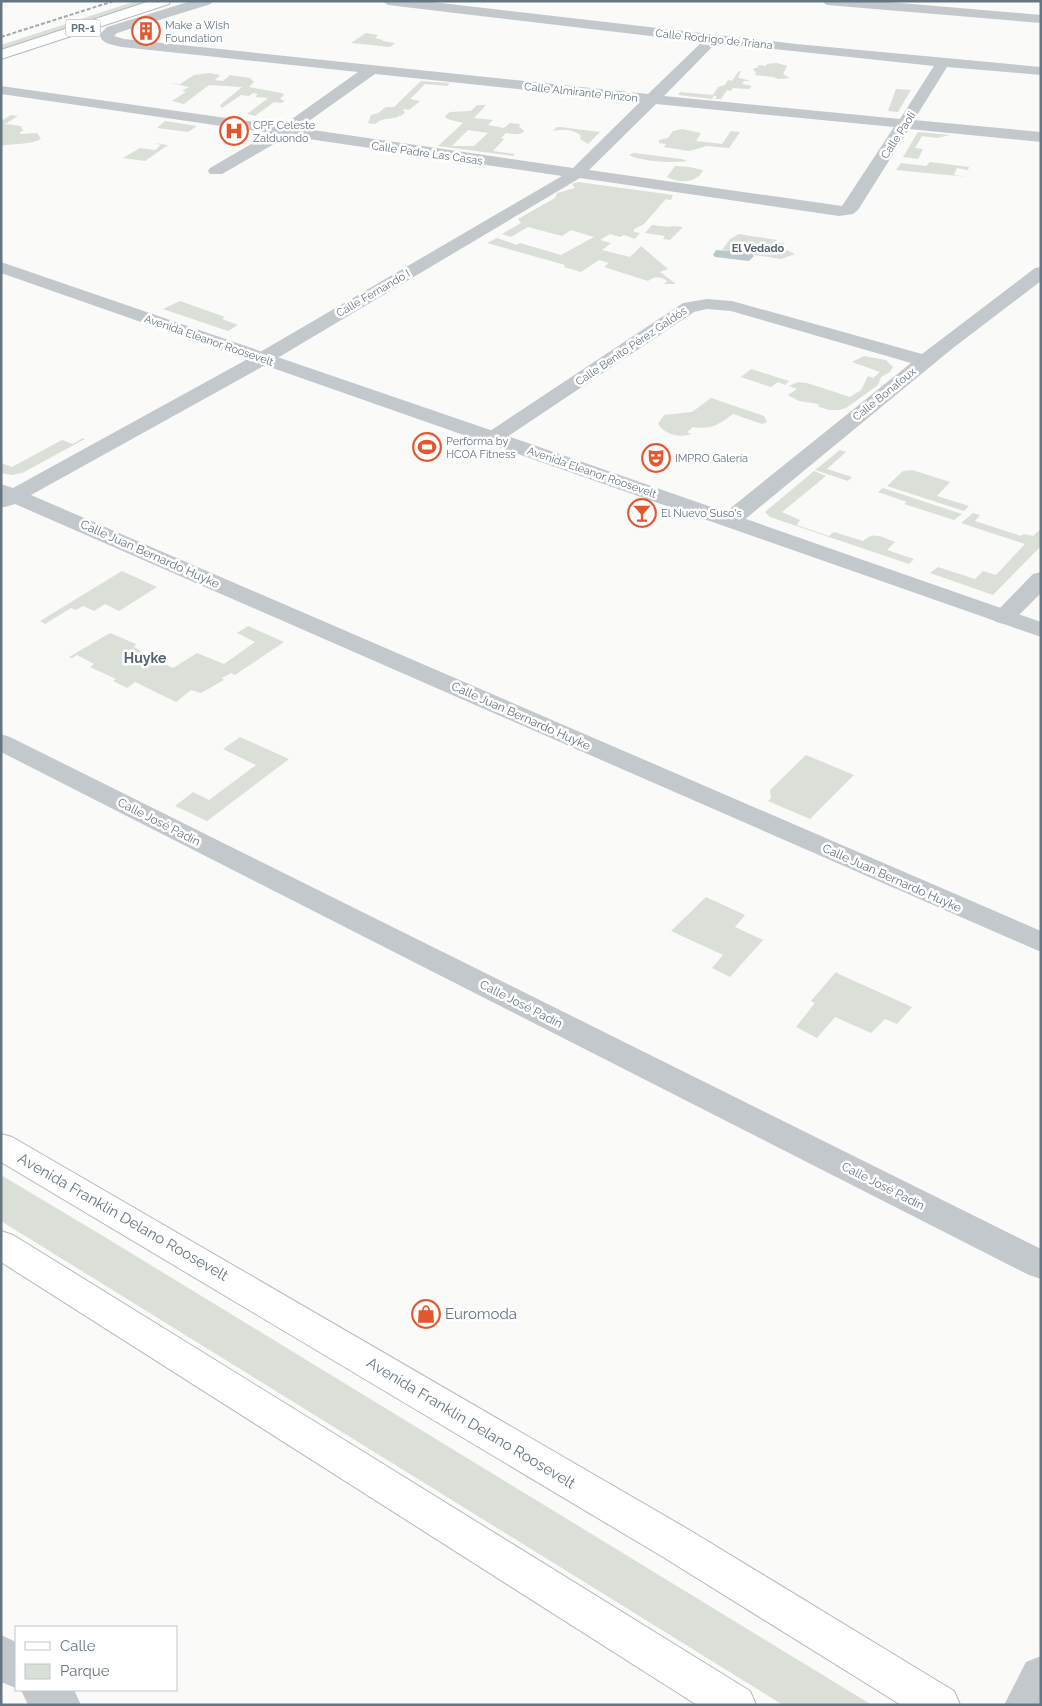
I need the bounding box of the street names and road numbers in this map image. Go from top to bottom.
road number: PR-1 [66,19,100,36]
street label: Calle Rodrigo de Triana [655,27,773,52]
street label: Calle Almirante Pinzón [523,80,638,105]
street label: Calle Paoli [878,109,918,161]
street label: Calle Padre Las Casas [371,139,483,168]
street label: Calle Fernando I [334,267,412,320]
street label: Calle Benito Pérez Galdós [573,304,689,389]
street label: Avenida Eleanor Roosevelt [143,312,275,369]
street label: Calle Bonafoux [850,365,919,424]
street label: Avenida Eleanor Roosevelt [526,444,658,501]
street label: Calle Juan Bernardo Huyke [78,517,222,591]
street label: Calle Juan Bernardo Huyke [449,679,593,753]
street label: Calle José Padín [115,795,203,849]
street label: Calle Juan Bernardo Huyke [820,841,964,915]
street label: Calle José Padín [477,977,565,1031]
street label: Avenida Franklin Delano Roosevelt [15,1149,231,1285]
street label: Calle José Padín [839,1159,927,1213]
street label: Avenida Franklin Delano Roosevelt [364,1353,578,1493]

